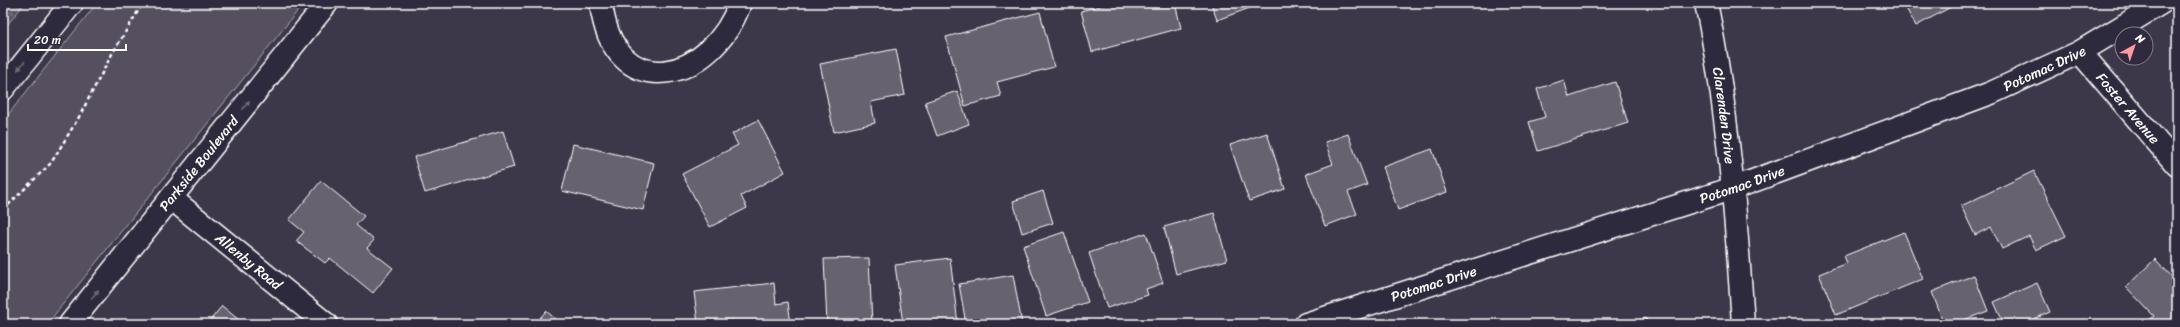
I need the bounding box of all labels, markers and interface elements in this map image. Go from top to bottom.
scale bar [28,26,126,52]
north arrow [2114,26,2154,66]
text: N [2130,28,2149,49]
text: 20 m [34,29,61,51]
street label: Potomac Drive [1999,38,2091,98]
one-way arrow [17,61,26,72]
street label: Clarenden Drive [1705,65,1743,165]
street label: Foster Avenue [2090,66,2167,150]
one-way arrow [242,99,250,110]
street label: Parkside Boulevard [152,108,246,217]
street label: Potomac Drive [1696,158,1788,211]
street label: Allenby Road [209,225,289,297]
street label: Potomac Drive [1387,258,1480,309]
one-way arrow [90,288,99,299]

